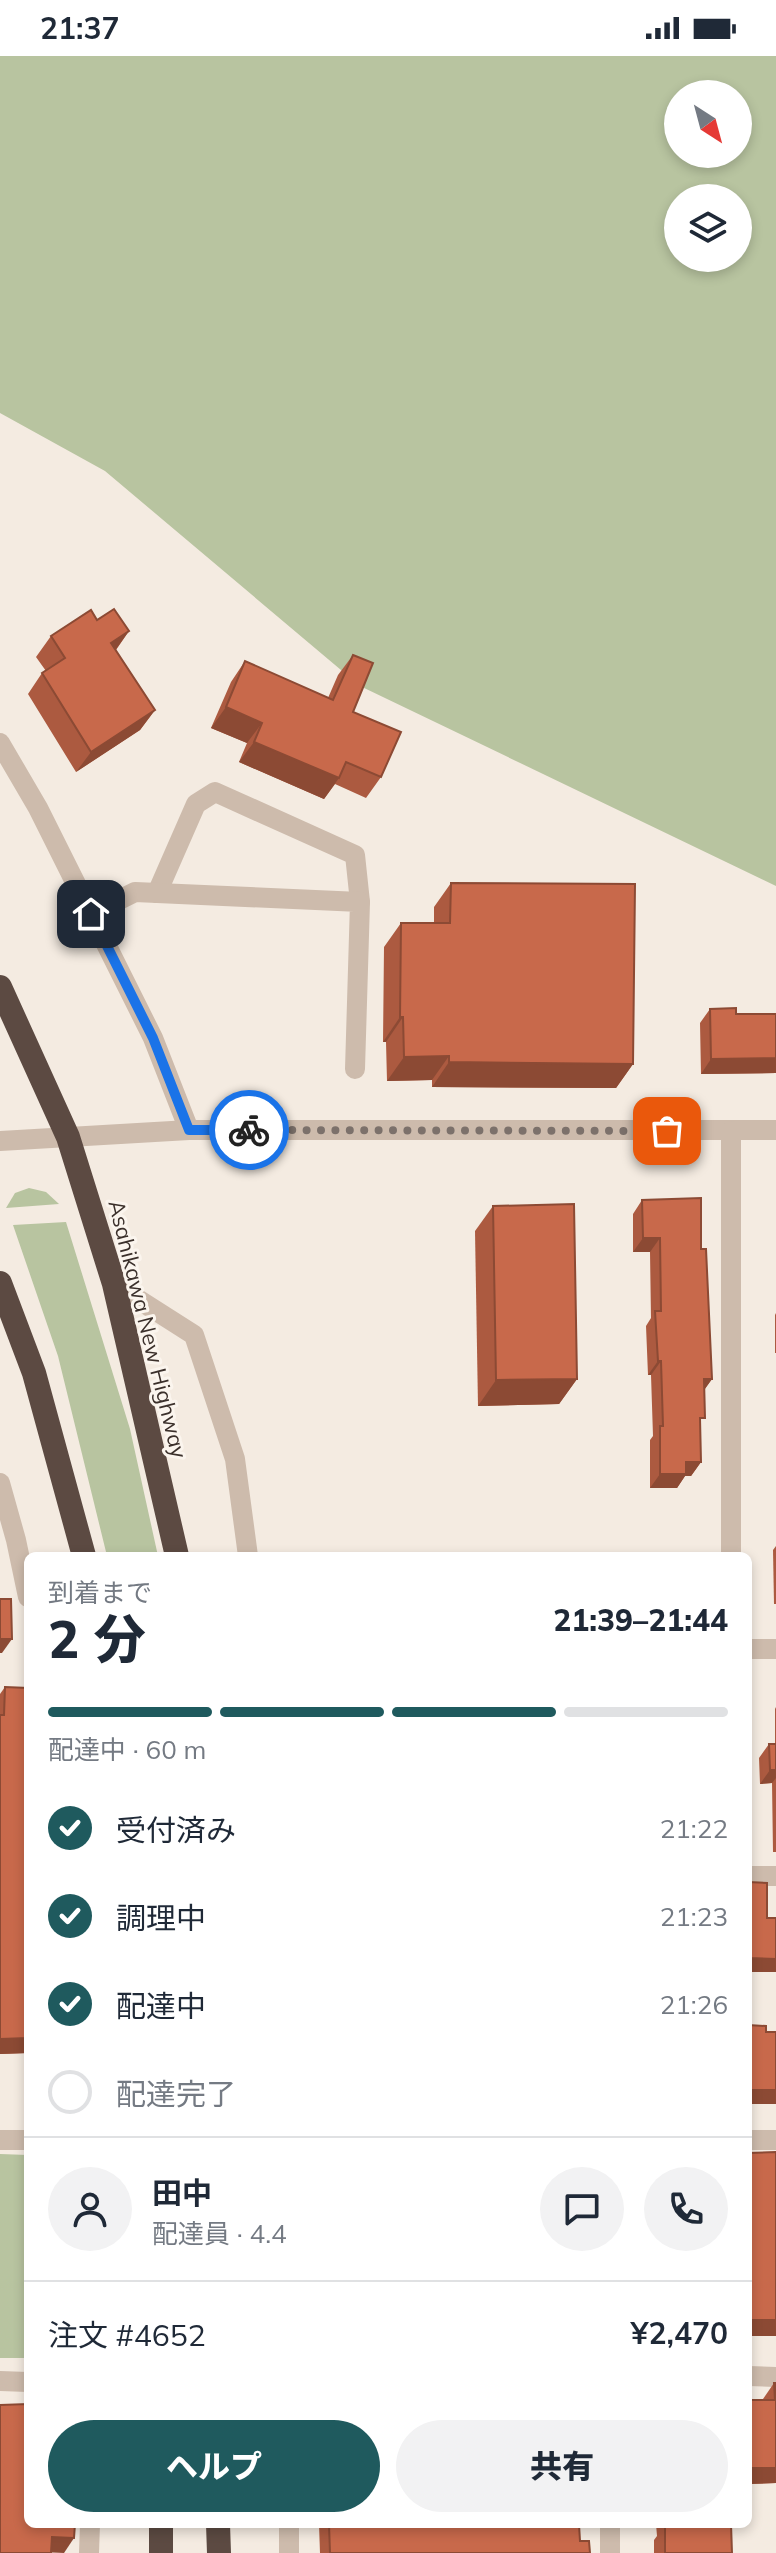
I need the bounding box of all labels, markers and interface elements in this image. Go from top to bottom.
text: 21:37 [40,9,119,47]
north arrow [664,80,752,168]
map controls [664,80,752,272]
button: layers [664,184,752,272]
pin [57,880,125,948]
icon: home [69,892,113,936]
courier [209,1090,289,1170]
pin [633,1097,701,1165]
icon: bike [227,1108,271,1152]
icon: bag [645,1109,689,1153]
street label: Asahikawa New Highway [102,1197,194,1461]
text: 到着まで [48,1576,152,1609]
text: 21:39–21:44 [553,1601,728,1639]
text: 2 分 [48,1606,146,1671]
text: 配達中 · 60 m [48,1733,206,1766]
icon: check [48,1806,92,1850]
text: 受付済み [116,1811,236,1849]
text: 21:22 [660,1812,728,1845]
icon: check [48,1894,92,1938]
text: 調理中 [116,1899,206,1937]
text: 21:23 [660,1900,728,1933]
icon: check [48,1982,92,2026]
text: 配達中 [116,1987,206,2025]
text: 21:26 [660,1988,728,2021]
text: 配達完了 [116,2075,236,2113]
button: person [48,2167,132,2251]
button: chat [540,2167,624,2251]
button: phone [644,2167,728,2251]
text: 田中 [152,2174,212,2212]
text: 配達員 · 4.4 [152,2217,287,2250]
text: ¥2,470 [631,2314,728,2352]
text: 注文 #4652 [48,2316,206,2354]
button: ヘルプ [48,2420,380,2512]
button: 共有 [396,2420,728,2512]

